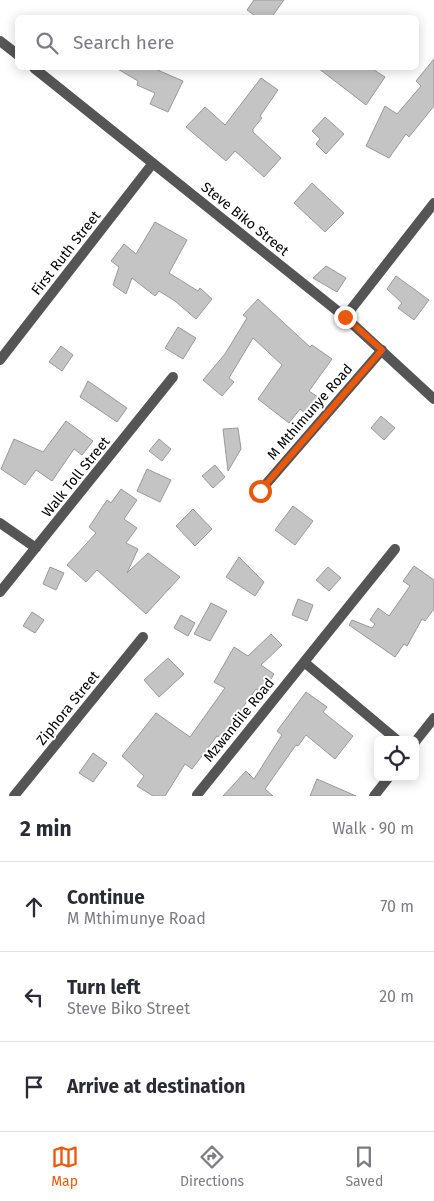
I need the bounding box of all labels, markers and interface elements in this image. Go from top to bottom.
search box [15,15,419,70]
icon: search [33,29,61,57]
text: Search here [73,31,174,54]
street label: Steve Biko Street [198,179,293,260]
street label: First Ruth Street [28,207,105,299]
route end [334,306,357,329]
street label: M Mthimunye Road [264,361,356,463]
street label: Walk Toll Street [39,433,114,520]
route start [249,480,272,503]
street label: Ziphora Street [33,667,104,748]
street label: Mzwandile Road [200,675,278,765]
map controls [374,736,419,781]
button: locate [374,736,419,781]
text: 2 min [20,816,72,842]
text: Walk · 90 m [332,819,414,838]
text: Continue [67,886,145,909]
icon: ahead [20,893,48,921]
text: 70 m [380,897,414,916]
text: M Mthimunye Road [67,909,206,928]
text: Turn left [67,976,141,999]
icon: left [20,983,48,1011]
text: 20 m [379,987,414,1006]
text: Steve Biko Street [67,999,190,1018]
icon: arrive [20,1073,48,1101]
text: Arrive at destination [67,1075,246,1098]
tab: Map [51,1143,79,1190]
tab: Directions [180,1143,244,1190]
tab: Saved [345,1143,383,1190]

